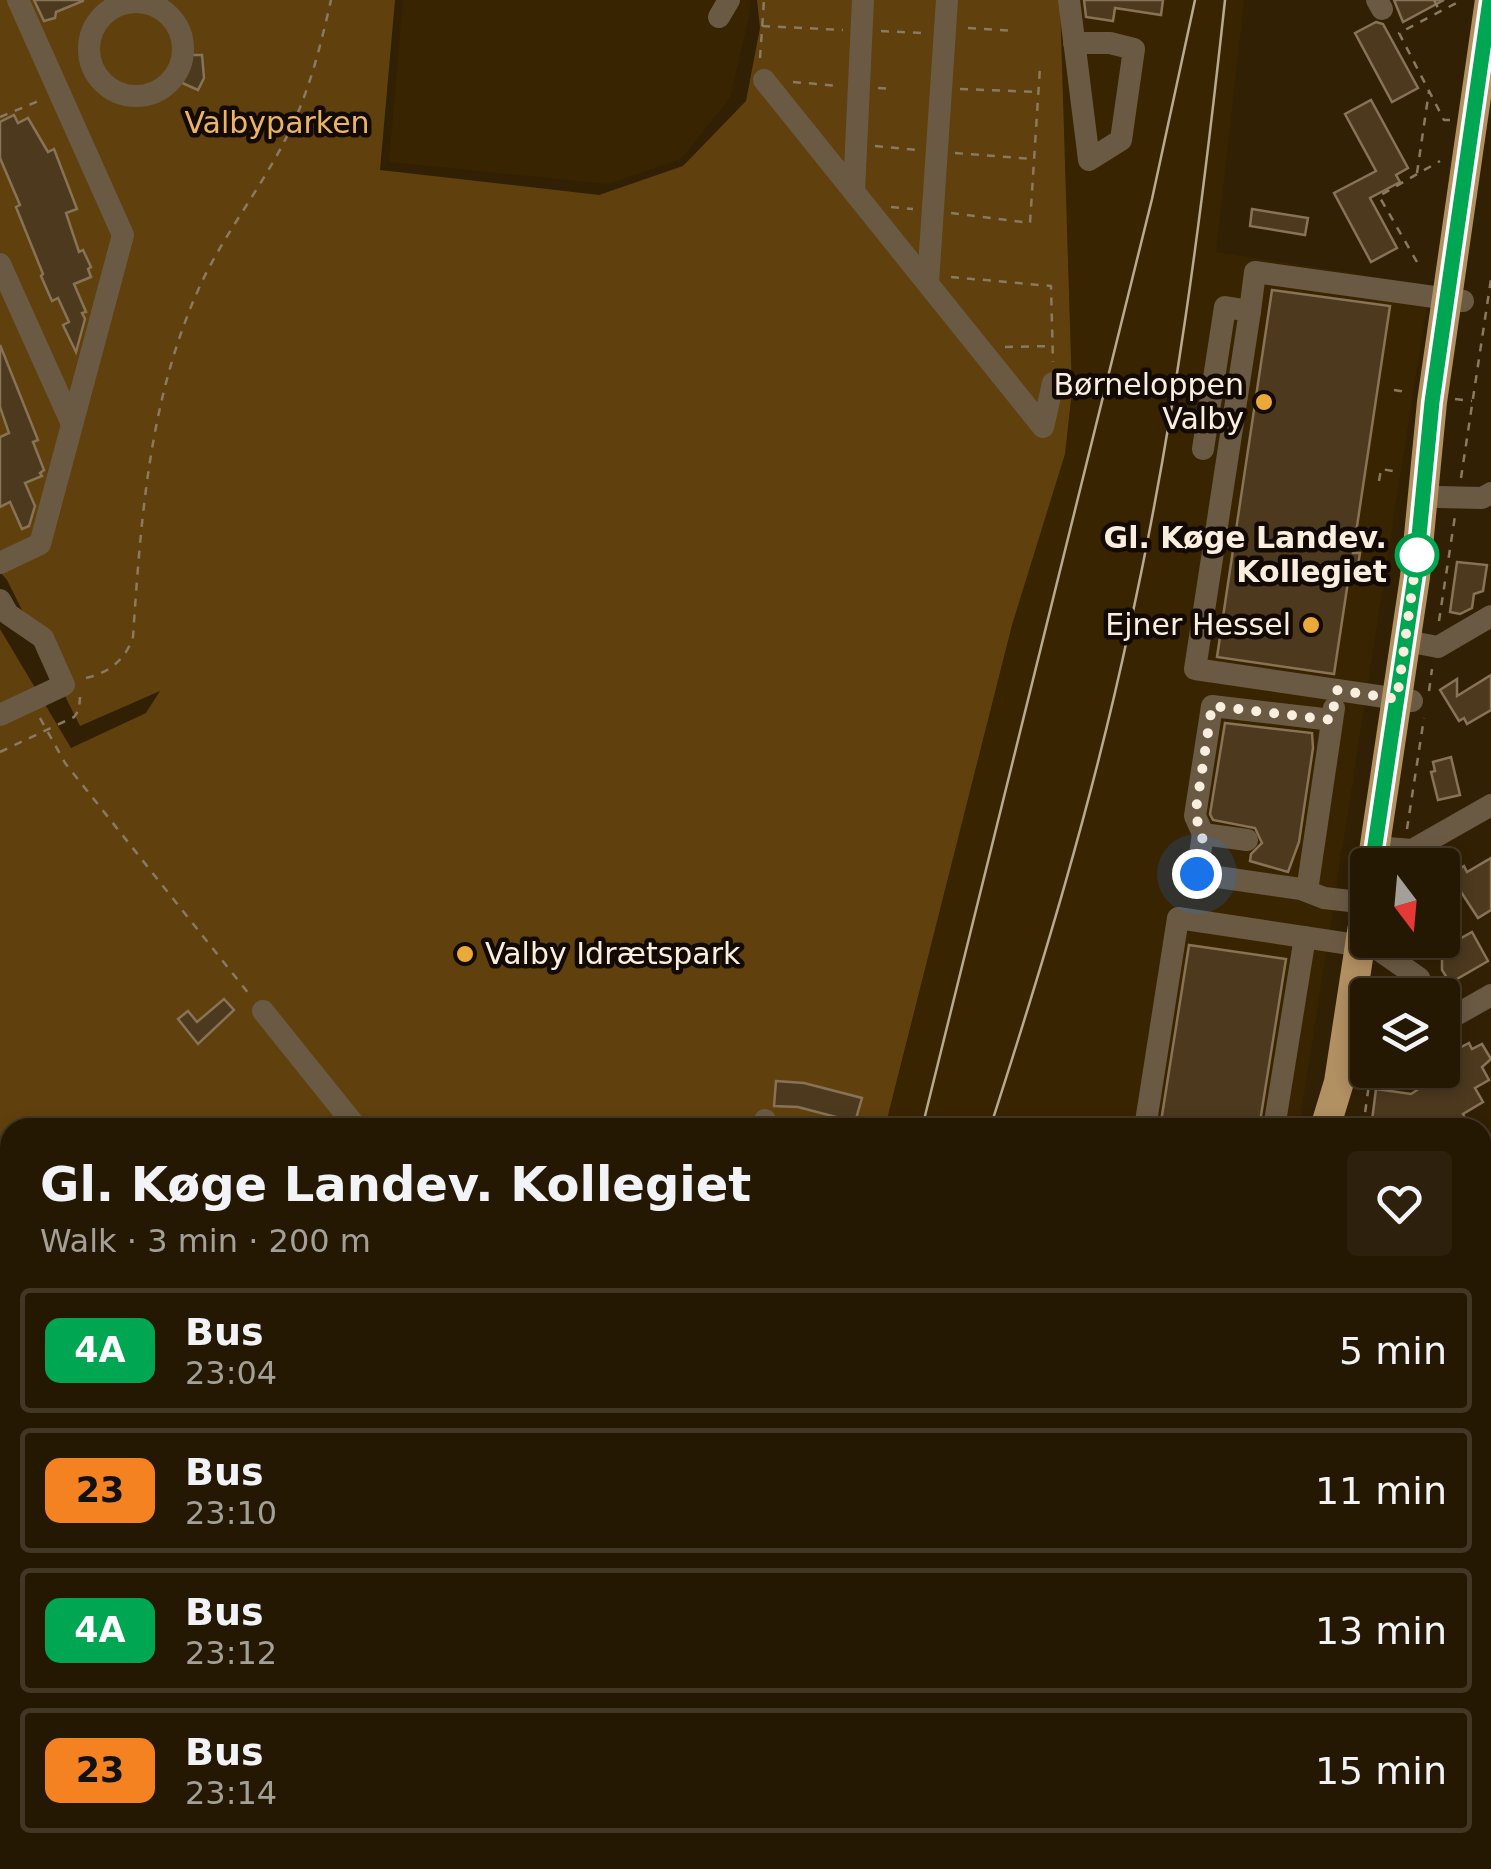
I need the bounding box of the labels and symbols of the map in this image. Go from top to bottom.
park label: Valbyparken [184,105,370,140]
place label: Børneloppen Valby [1054,367,1244,436]
marker: Børneloppen Valby [1253,391,1275,413]
place label: Gl. Køge Landev. Kollegiet [1104,520,1387,589]
marker: Gl. Køge Landev. Kollegiet [1396,534,1438,576]
place label: Ejner Hessel [1105,607,1291,642]
marker: Ejner Hessel [1300,614,1322,636]
north arrow [1350,848,1460,958]
your location [1172,849,1222,899]
place label: Valby Idrætspark [485,936,741,971]
marker: Valby Idrætspark [454,943,476,965]

